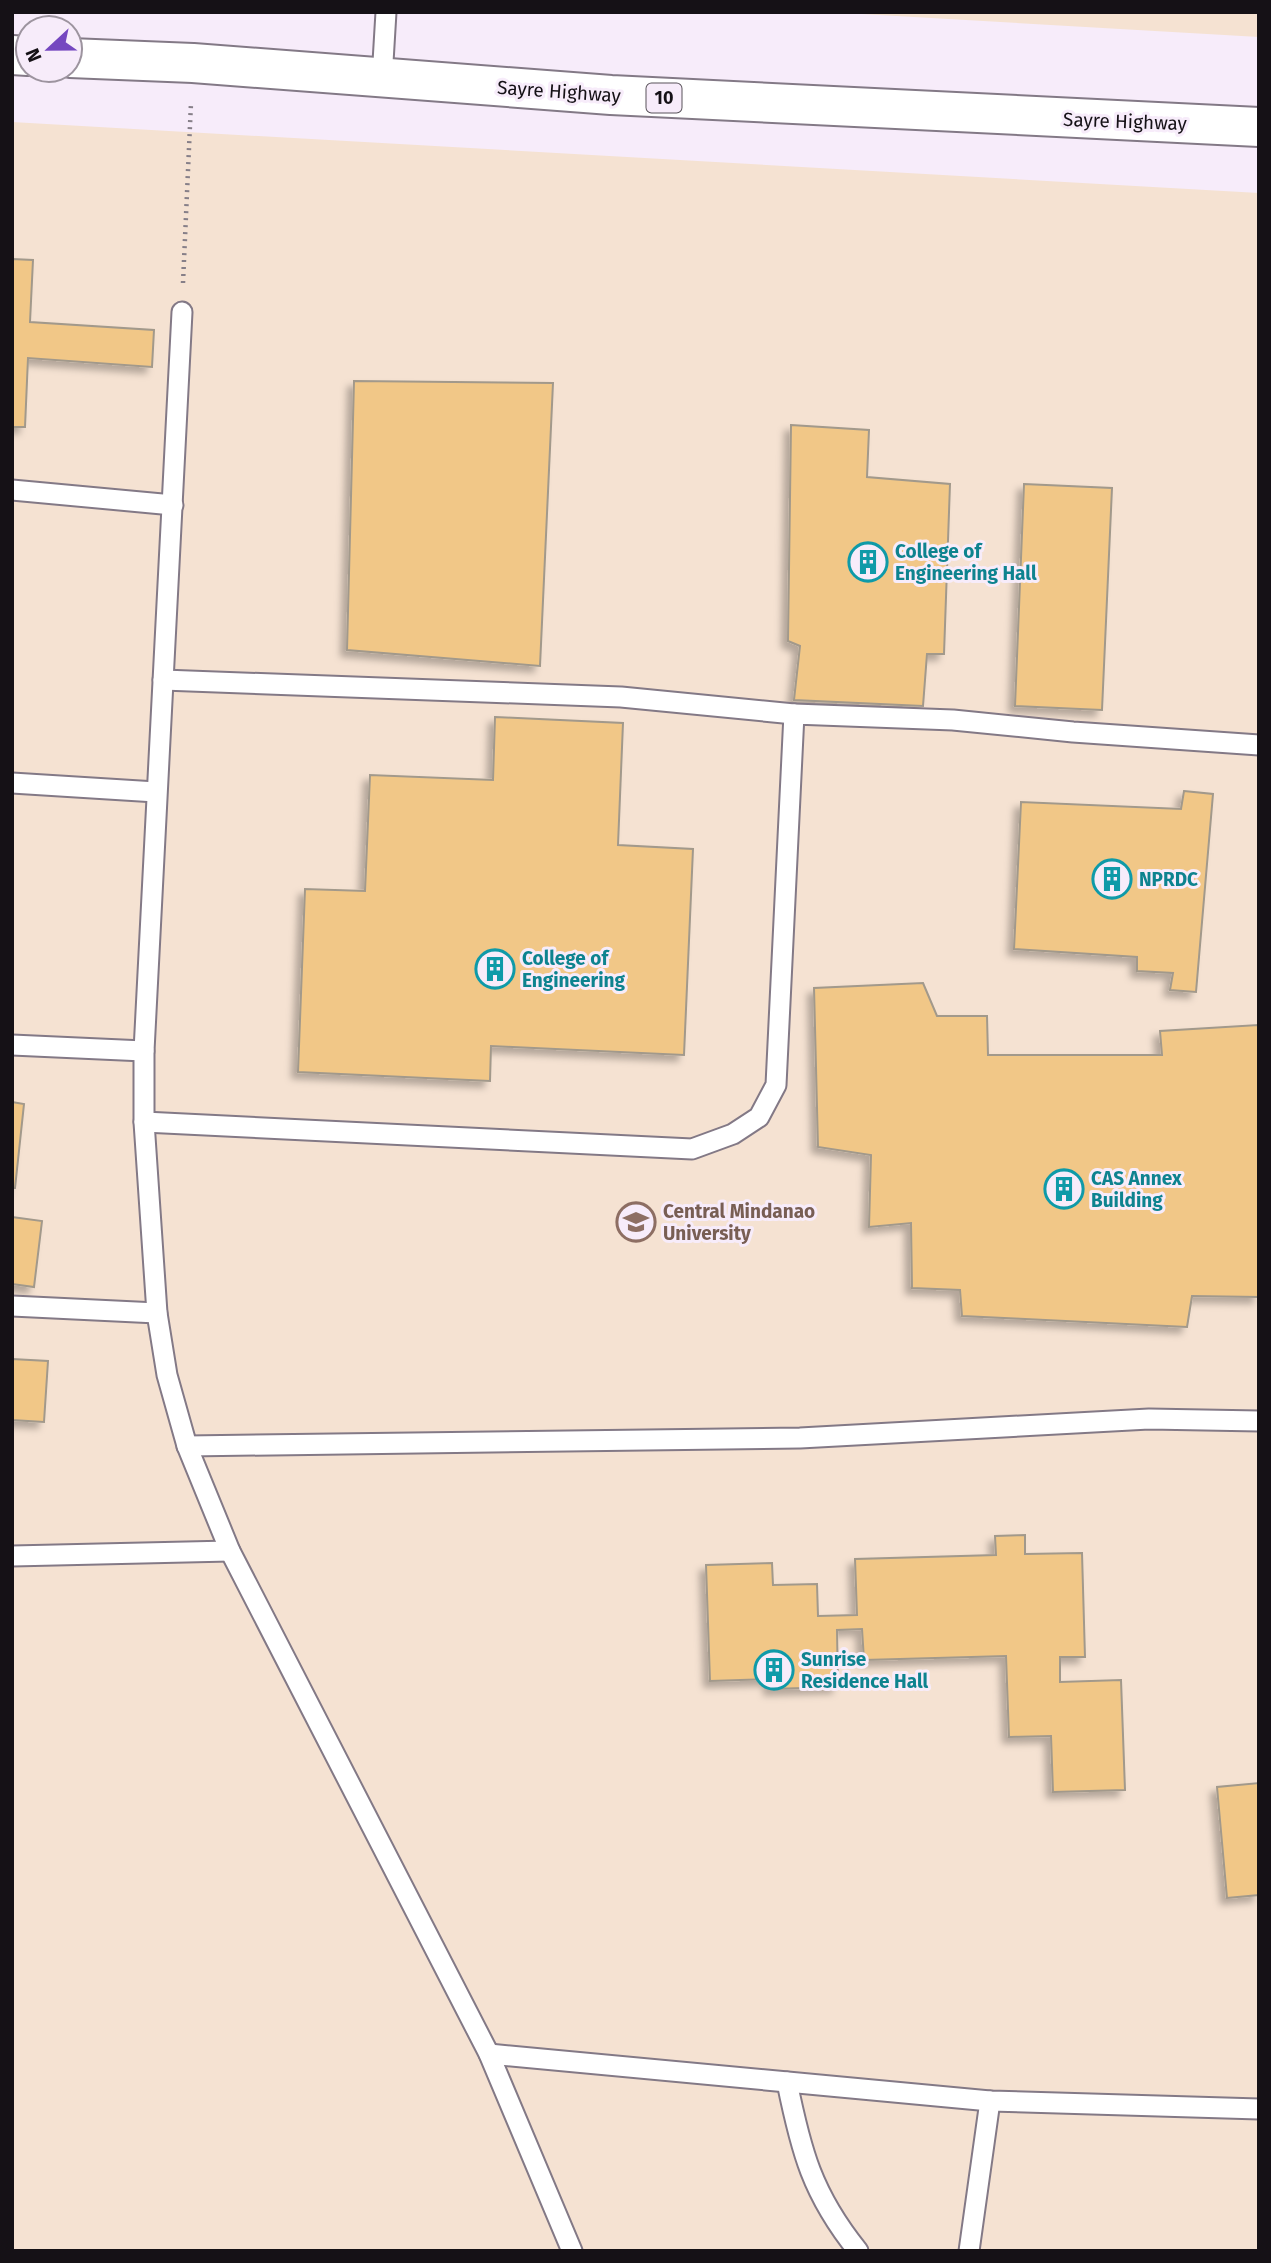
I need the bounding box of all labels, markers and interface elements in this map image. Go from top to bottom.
north arrow [14,14,84,84]
text: N [21,45,47,65]
street label: Sayre Highway [496,76,622,107]
road number: 10 [646,84,682,113]
street label: Sayre Highway [1063,108,1188,135]
place label: College of Engineering Hall [895,540,1037,585]
building icon: College of Engineering Hall [847,541,889,583]
building icon: NPRDC [1091,858,1133,900]
place label: NPRDC [1139,868,1198,891]
place label: College of Engineering [522,947,625,992]
building icon: College of Engineering [474,948,516,990]
place label: CAS Annex Building [1091,1167,1182,1212]
building icon: CAS Annex Building [1043,1168,1085,1210]
place label: Central Mindanao University [663,1200,815,1245]
school or university icon: Central Mindanao University [615,1201,657,1243]
place label: Sunrise Residence Hall [801,1648,929,1693]
building icon: Sunrise Residence Hall [753,1649,795,1691]

